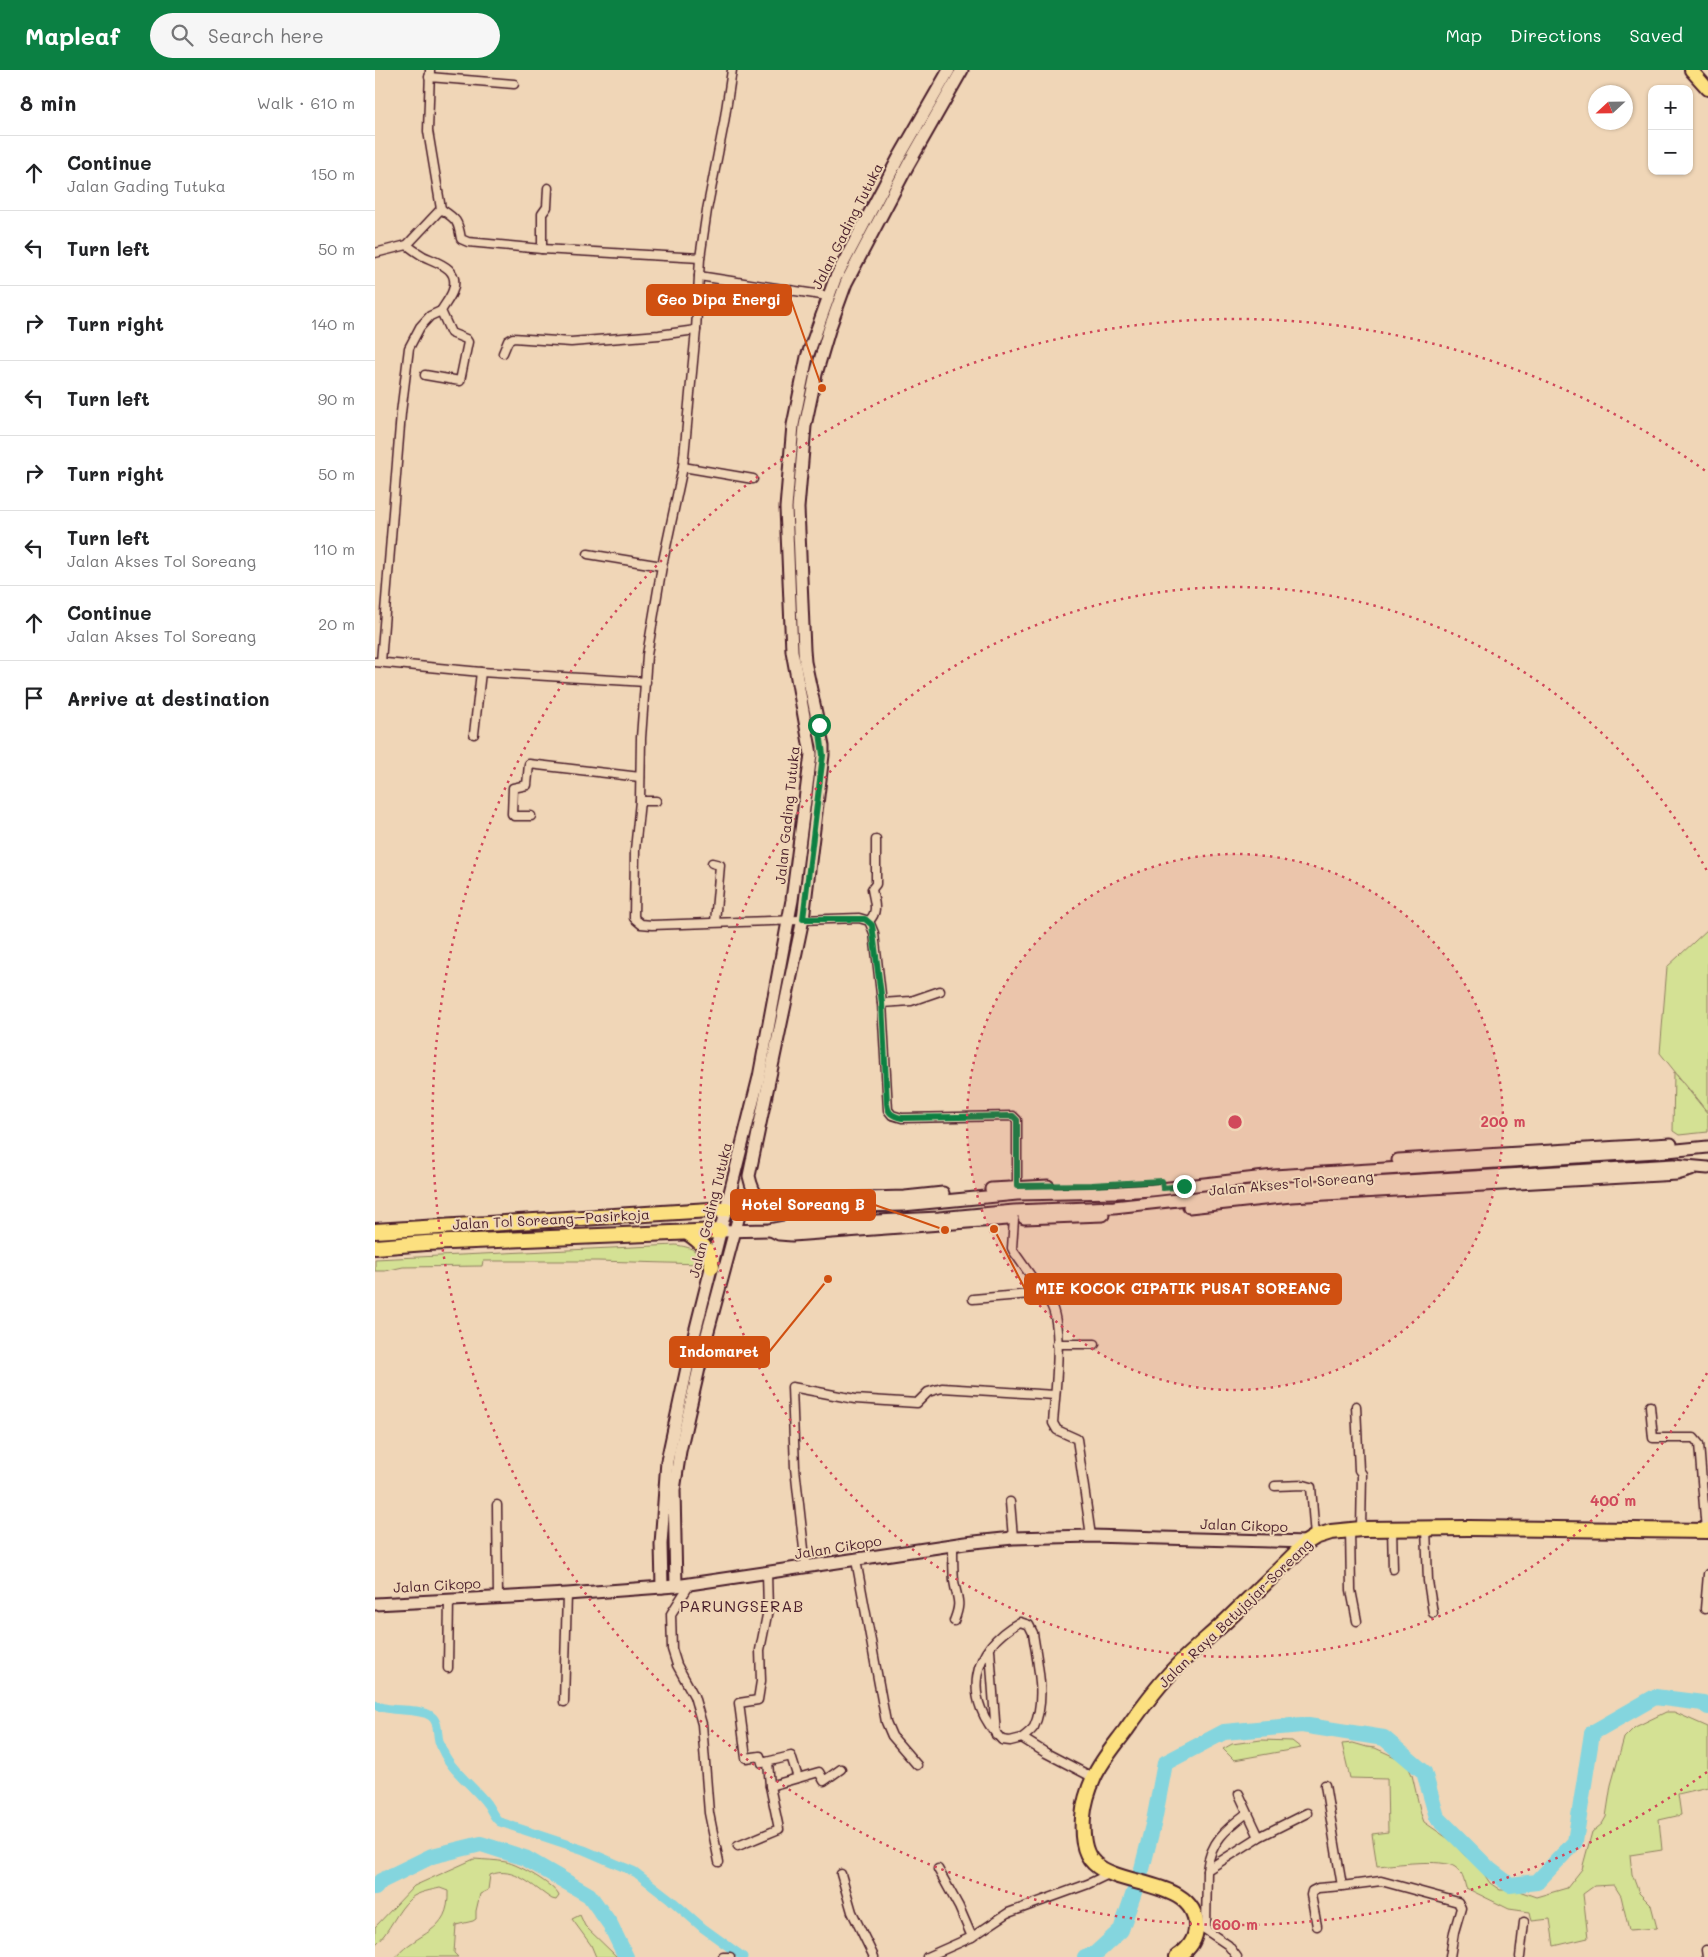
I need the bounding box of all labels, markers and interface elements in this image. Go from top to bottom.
search box [150,13,500,58]
text: Mapleaf [25,20,120,51]
icon: search [168,21,196,49]
text: Search here [208,23,324,48]
text: Map [1445,23,1482,47]
text: Directions [1510,23,1602,47]
text: Saved [1630,23,1683,47]
north arrow [1588,85,1633,130]
map controls [1648,85,1693,175]
button: + [1648,85,1693,130]
text: 8 min [20,89,76,116]
text: Walk · 610 m [257,92,355,113]
button: − [1648,130,1693,175]
text: Continue [67,150,152,175]
icon: ahead [20,159,48,187]
street label: Jalan Gading Tutuka [807,160,887,292]
text: 150 m [311,163,355,184]
text: Jalan Gading Tutuka [67,175,226,196]
icon: left [20,234,48,262]
text: Turn left [67,236,150,261]
text: 50 m [318,238,355,259]
callout: Geo Dipa Energi [647,285,791,315]
text: Geo Dipa Energi [657,289,781,309]
icon: right [20,309,48,337]
text: Turn right [67,311,164,336]
text: 140 m [311,313,355,334]
icon: left [20,384,48,412]
text: Turn left [67,386,150,411]
text: 90 m [318,388,355,409]
icon: right [20,459,48,487]
text: Turn right [67,461,164,486]
text: 50 m [318,463,355,484]
text: Turn left [67,525,150,550]
icon: left [20,534,48,562]
text: 110 m [313,538,355,559]
text: Jalan Akses Tol Soreang [67,550,256,571]
text: Continue [67,600,152,625]
icon: ahead [20,609,48,637]
text: 20 m [318,613,355,634]
text: Jalan Akses Tol Soreang [67,625,256,646]
icon: arrive [20,684,48,712]
text: Arrive at destination [67,686,270,711]
route start [808,714,831,737]
street label: Jalan Gading Tutuka [770,745,804,885]
text: 200 m [1481,1111,1526,1131]
centre of rings [1226,1113,1244,1131]
street label: Jalan Gading Tutuka [684,1140,736,1280]
street label: Jalan Akses Tol Soreang [1208,1166,1374,1200]
route end [1173,1175,1196,1198]
callout: Hotel Soreang B [731,1190,875,1220]
text: Hotel Soreang B [741,1194,865,1214]
street label: Jalan Tol Soreang–Pasirkoja [452,1204,650,1234]
callout: MIE KOCOK CIPATIK PUSAT SOREANG [1025,1274,1341,1304]
text: MIE KOCOK CIPATIK PUSAT SOREANG [1035,1278,1331,1298]
callout: Indomaret [670,1337,769,1367]
text: Indomaret [679,1341,759,1361]
text: 400 m [1590,1490,1636,1510]
street label: Jalan Cikopo [1200,1514,1288,1536]
street label: Jalan Cikopo [793,1531,883,1563]
street label: Jalan Raya Batujajar-Soreang [1154,1534,1316,1692]
street label: Jalan Cikopo [393,1573,481,1597]
district label: PARUNGSERAB [680,1595,804,1616]
text: 600 m [1212,1914,1258,1934]

